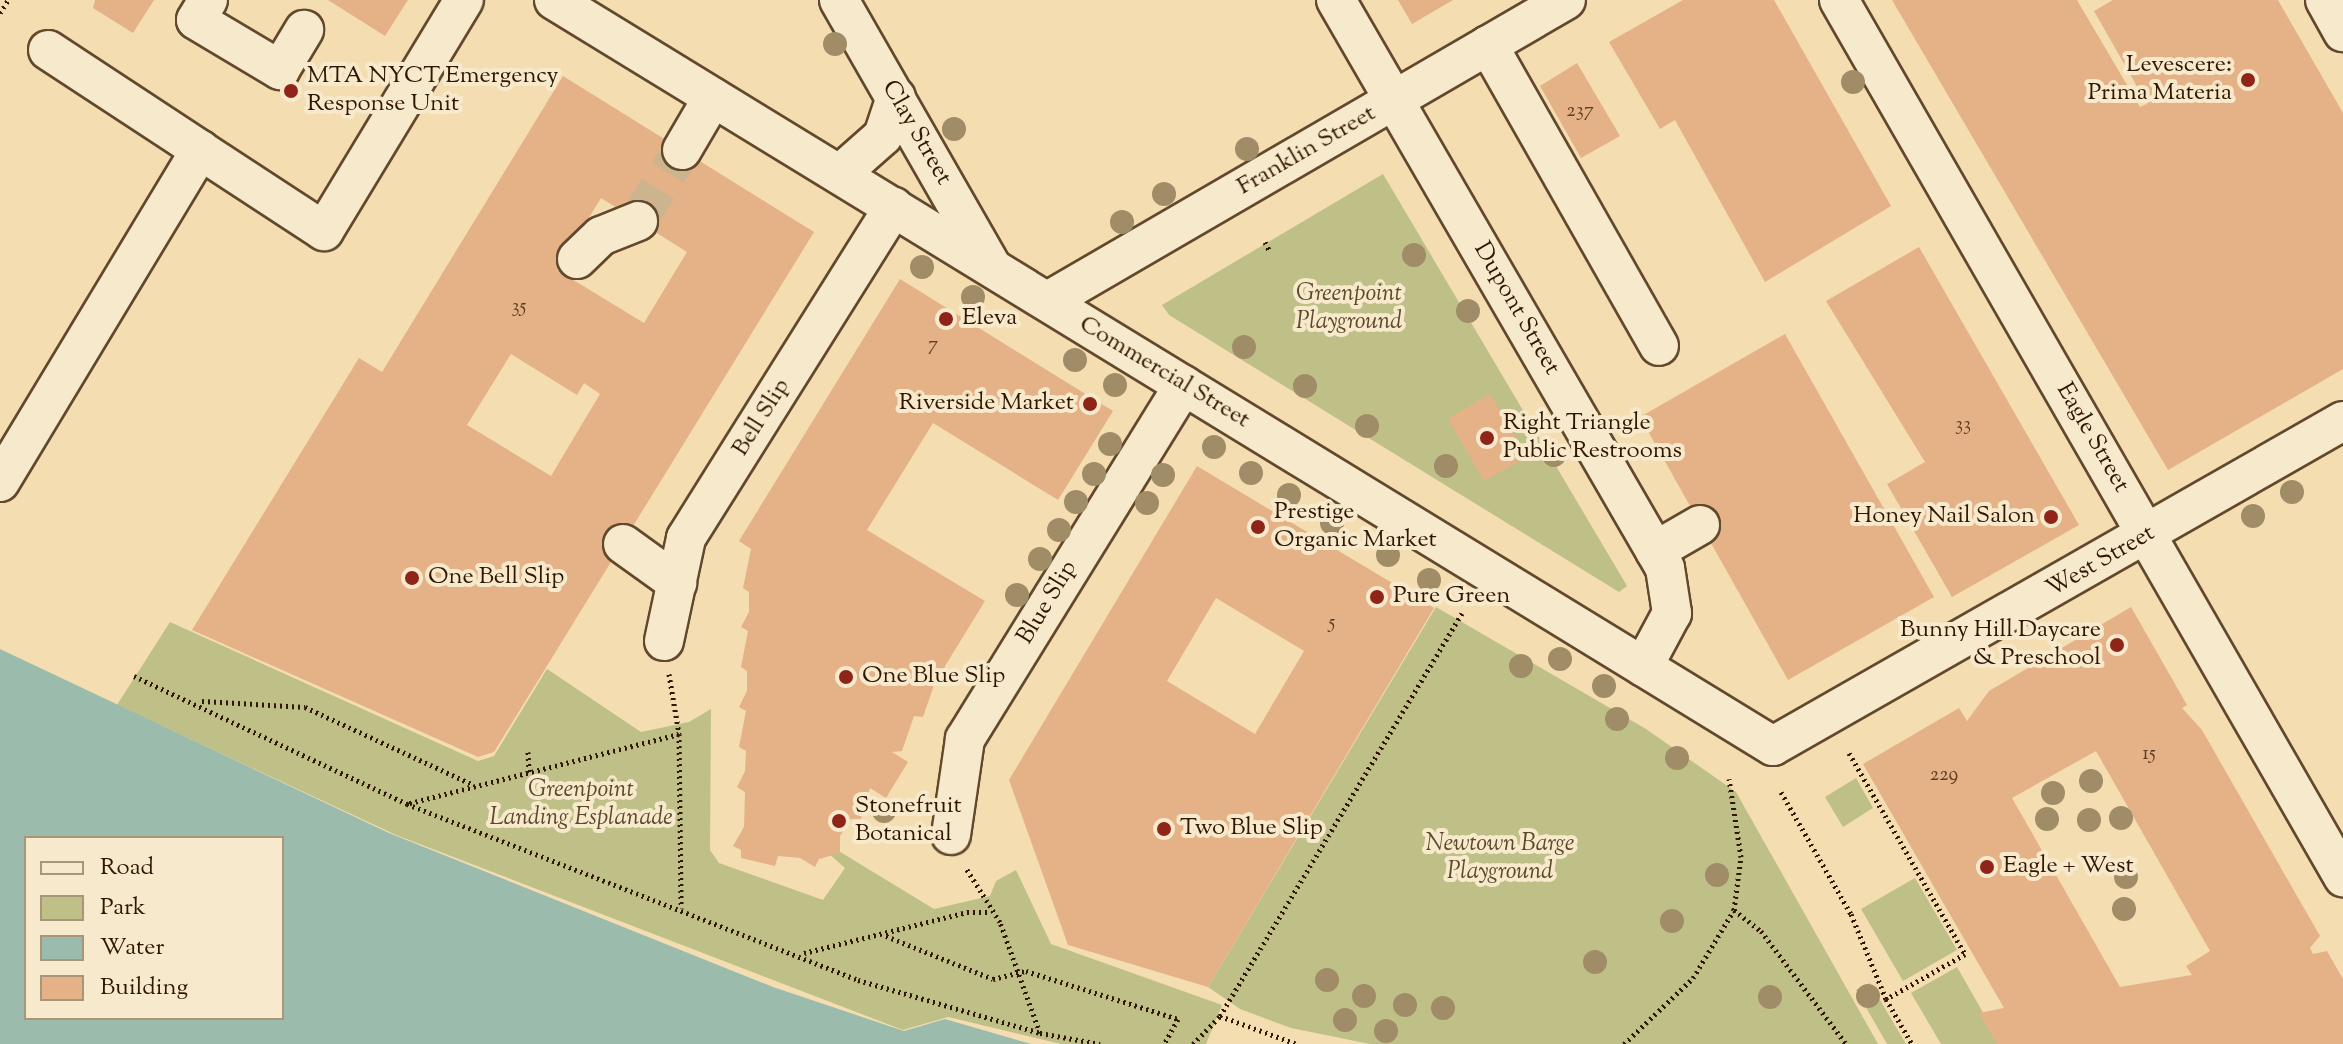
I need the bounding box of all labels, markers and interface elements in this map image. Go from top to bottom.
place label: Levescere: Prima Materia [2088,52,2232,108]
place label: MTA NYCT Emergency Response Unit [307,63,558,119]
marker: Levescere: Prima Materia [2239,71,2257,89]
street label: Clay Street [875,76,957,190]
marker: MTA NYCT Emergency Response Unit [282,82,300,100]
house number: 237 [1566,99,1594,123]
street label: Franklin Street [1233,100,1381,202]
street label: Dupont Street [1466,237,1566,381]
park label: Greenpoint Playground [1296,281,1402,337]
house number: 35 [512,295,526,319]
place label: Eleva [962,305,1017,333]
marker: Eleva [937,310,955,328]
street label: Commercial Street [1073,311,1255,435]
house number: 7 [928,333,938,357]
street label: Bell Slip [727,374,797,462]
street label: Eagle Street [2049,378,2135,498]
place label: Riverside Market [899,390,1074,418]
marker: Riverside Market [1081,395,1099,413]
place label: Right Triangle Public Restrooms [1503,410,1682,466]
house number: 33 [1955,413,1971,437]
marker: Right Triangle Public Restrooms [1478,429,1496,447]
place label: Prestige Organic Market [1274,499,1437,555]
place label: Honey Nail Salon [1853,503,2035,531]
marker: Honey Nail Salon [2042,508,2060,526]
marker: Prestige Organic Market [1249,518,1267,536]
street label: West Street [2042,519,2160,605]
street label: Blue Slip [1012,556,1084,650]
place label: One Bell Slip [428,564,564,592]
marker: One Bell Slip [403,569,421,587]
place label: Pure Green [1393,583,1511,611]
marker: Pure Green [1368,588,1386,606]
house number: 5 [1329,611,1335,635]
place label: Bunny Hill Daycare & Preschool [1900,617,2101,673]
marker: Bunny Hill Daycare & Preschool [2108,636,2126,654]
place label: One Blue Slip [862,663,1005,691]
marker: One Blue Slip [837,668,855,686]
house number: 15 [2142,742,2156,766]
house number: 229 [1930,763,1958,787]
park label: Greenpoint Landing Esplanade [489,777,673,833]
place label: Stonefruit Botanical [855,793,962,849]
marker: Stonefruit Botanical [830,812,848,830]
place label: Two Blue Slip [1180,815,1323,843]
marker: Two Blue Slip [1155,820,1173,838]
park label: Newtown Barge Playground [1426,831,1574,887]
legend [24,836,284,1020]
text: Road [100,851,154,885]
place label: Eagle + West [2003,853,2134,881]
marker: Eagle + West [1978,858,1996,876]
text: Park [100,891,146,925]
text: Water [100,931,164,965]
text: Building [100,971,188,1005]

